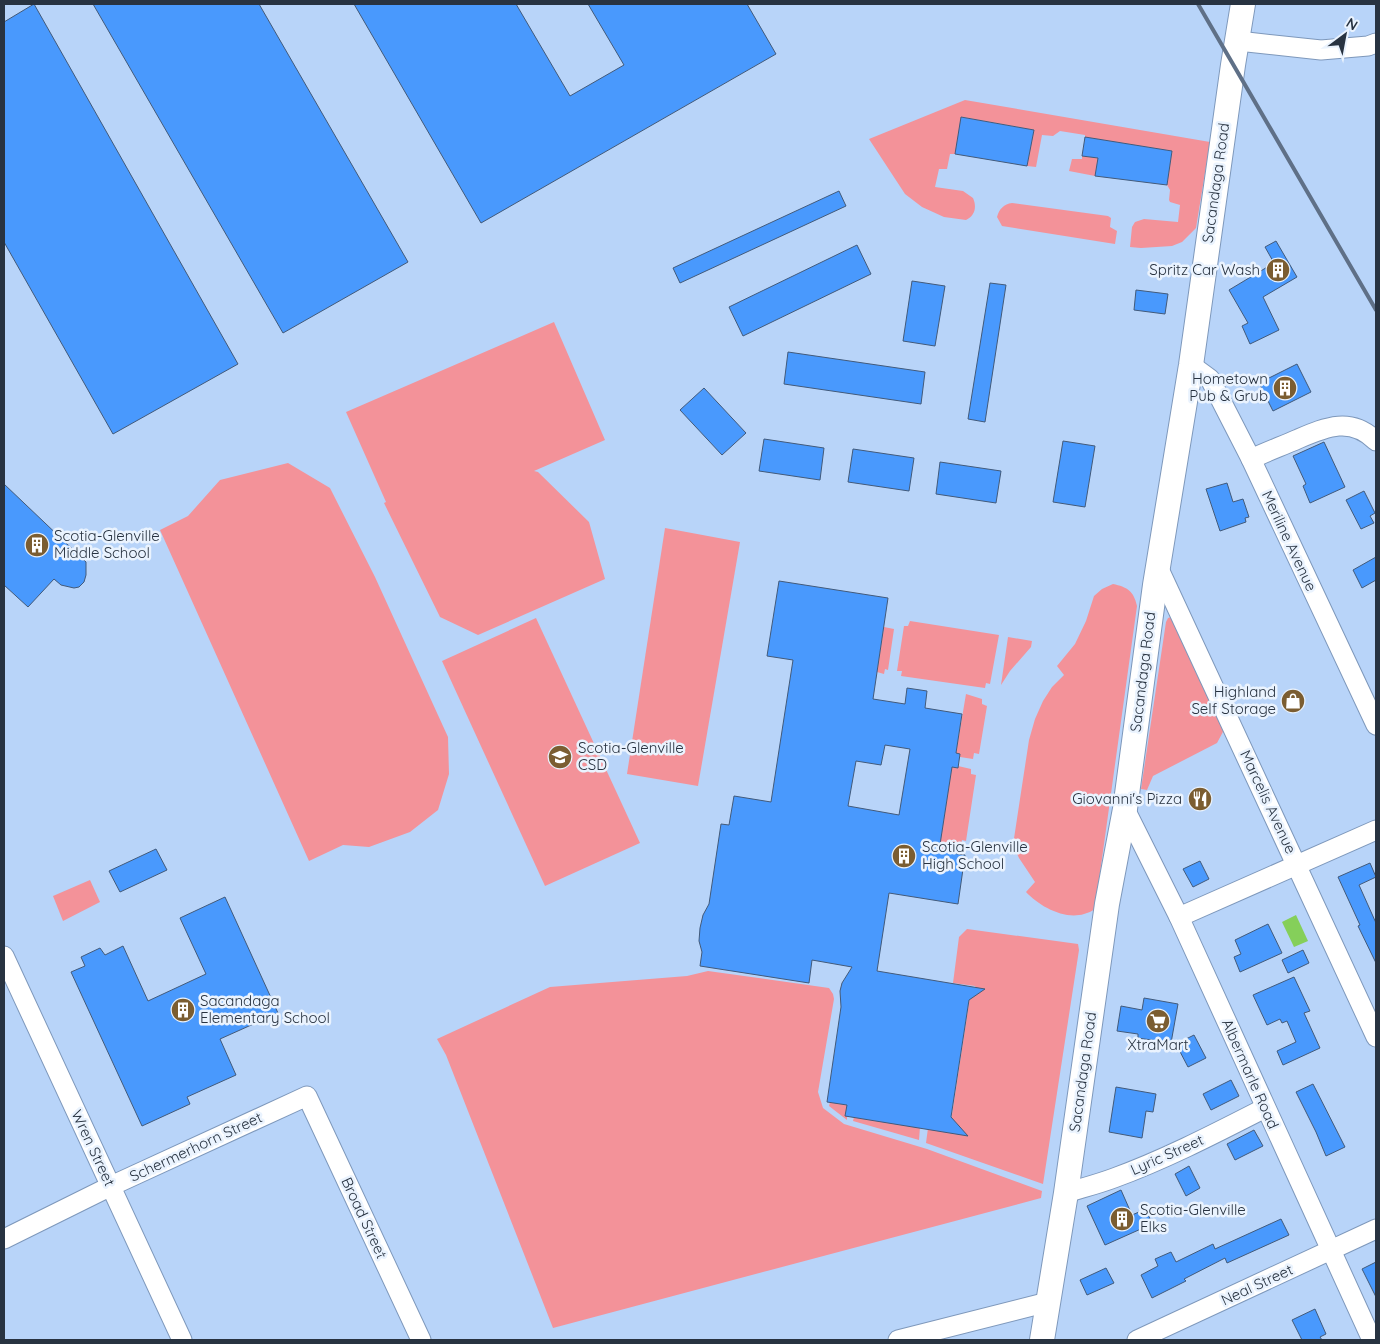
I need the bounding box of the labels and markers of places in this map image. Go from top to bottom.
building icon: Spritz Car Wash [1265,257,1291,283]
place label: Spritz Car Wash [1149,260,1260,279]
place label: Hometown Pub & Grub [1189,369,1268,405]
building icon: Hometown Pub & Grub [1272,375,1298,401]
place label: Scotia-Glenville Middle School [54,526,160,562]
building icon: Scotia-Glenville Middle School [24,532,50,558]
place label: Highland Self Storage [1191,682,1276,718]
shop icon: Highland Self Storage [1280,688,1306,714]
place label: Scotia-Glenville CSD [578,738,684,774]
school or university icon: Scotia-Glenville CSD [547,744,573,770]
restaurant icon: Giovanni's Pizza [1187,786,1213,812]
place label: Giovanni's Pizza [1072,789,1182,808]
place label: Scotia-Glenville High School [922,837,1028,873]
building icon: Scotia-Glenville High School [891,843,917,869]
place label: Sacandaga Elementary School [200,991,330,1027]
building icon: Sacandaga Elementary School [170,997,196,1023]
supermarket icon: XtraMart [1145,1008,1171,1034]
place label: XtraMart [1127,1035,1189,1054]
place label: Scotia-Glenville Elks [1140,1200,1246,1236]
building icon: Scotia-Glenville Elks [1109,1206,1135,1232]

